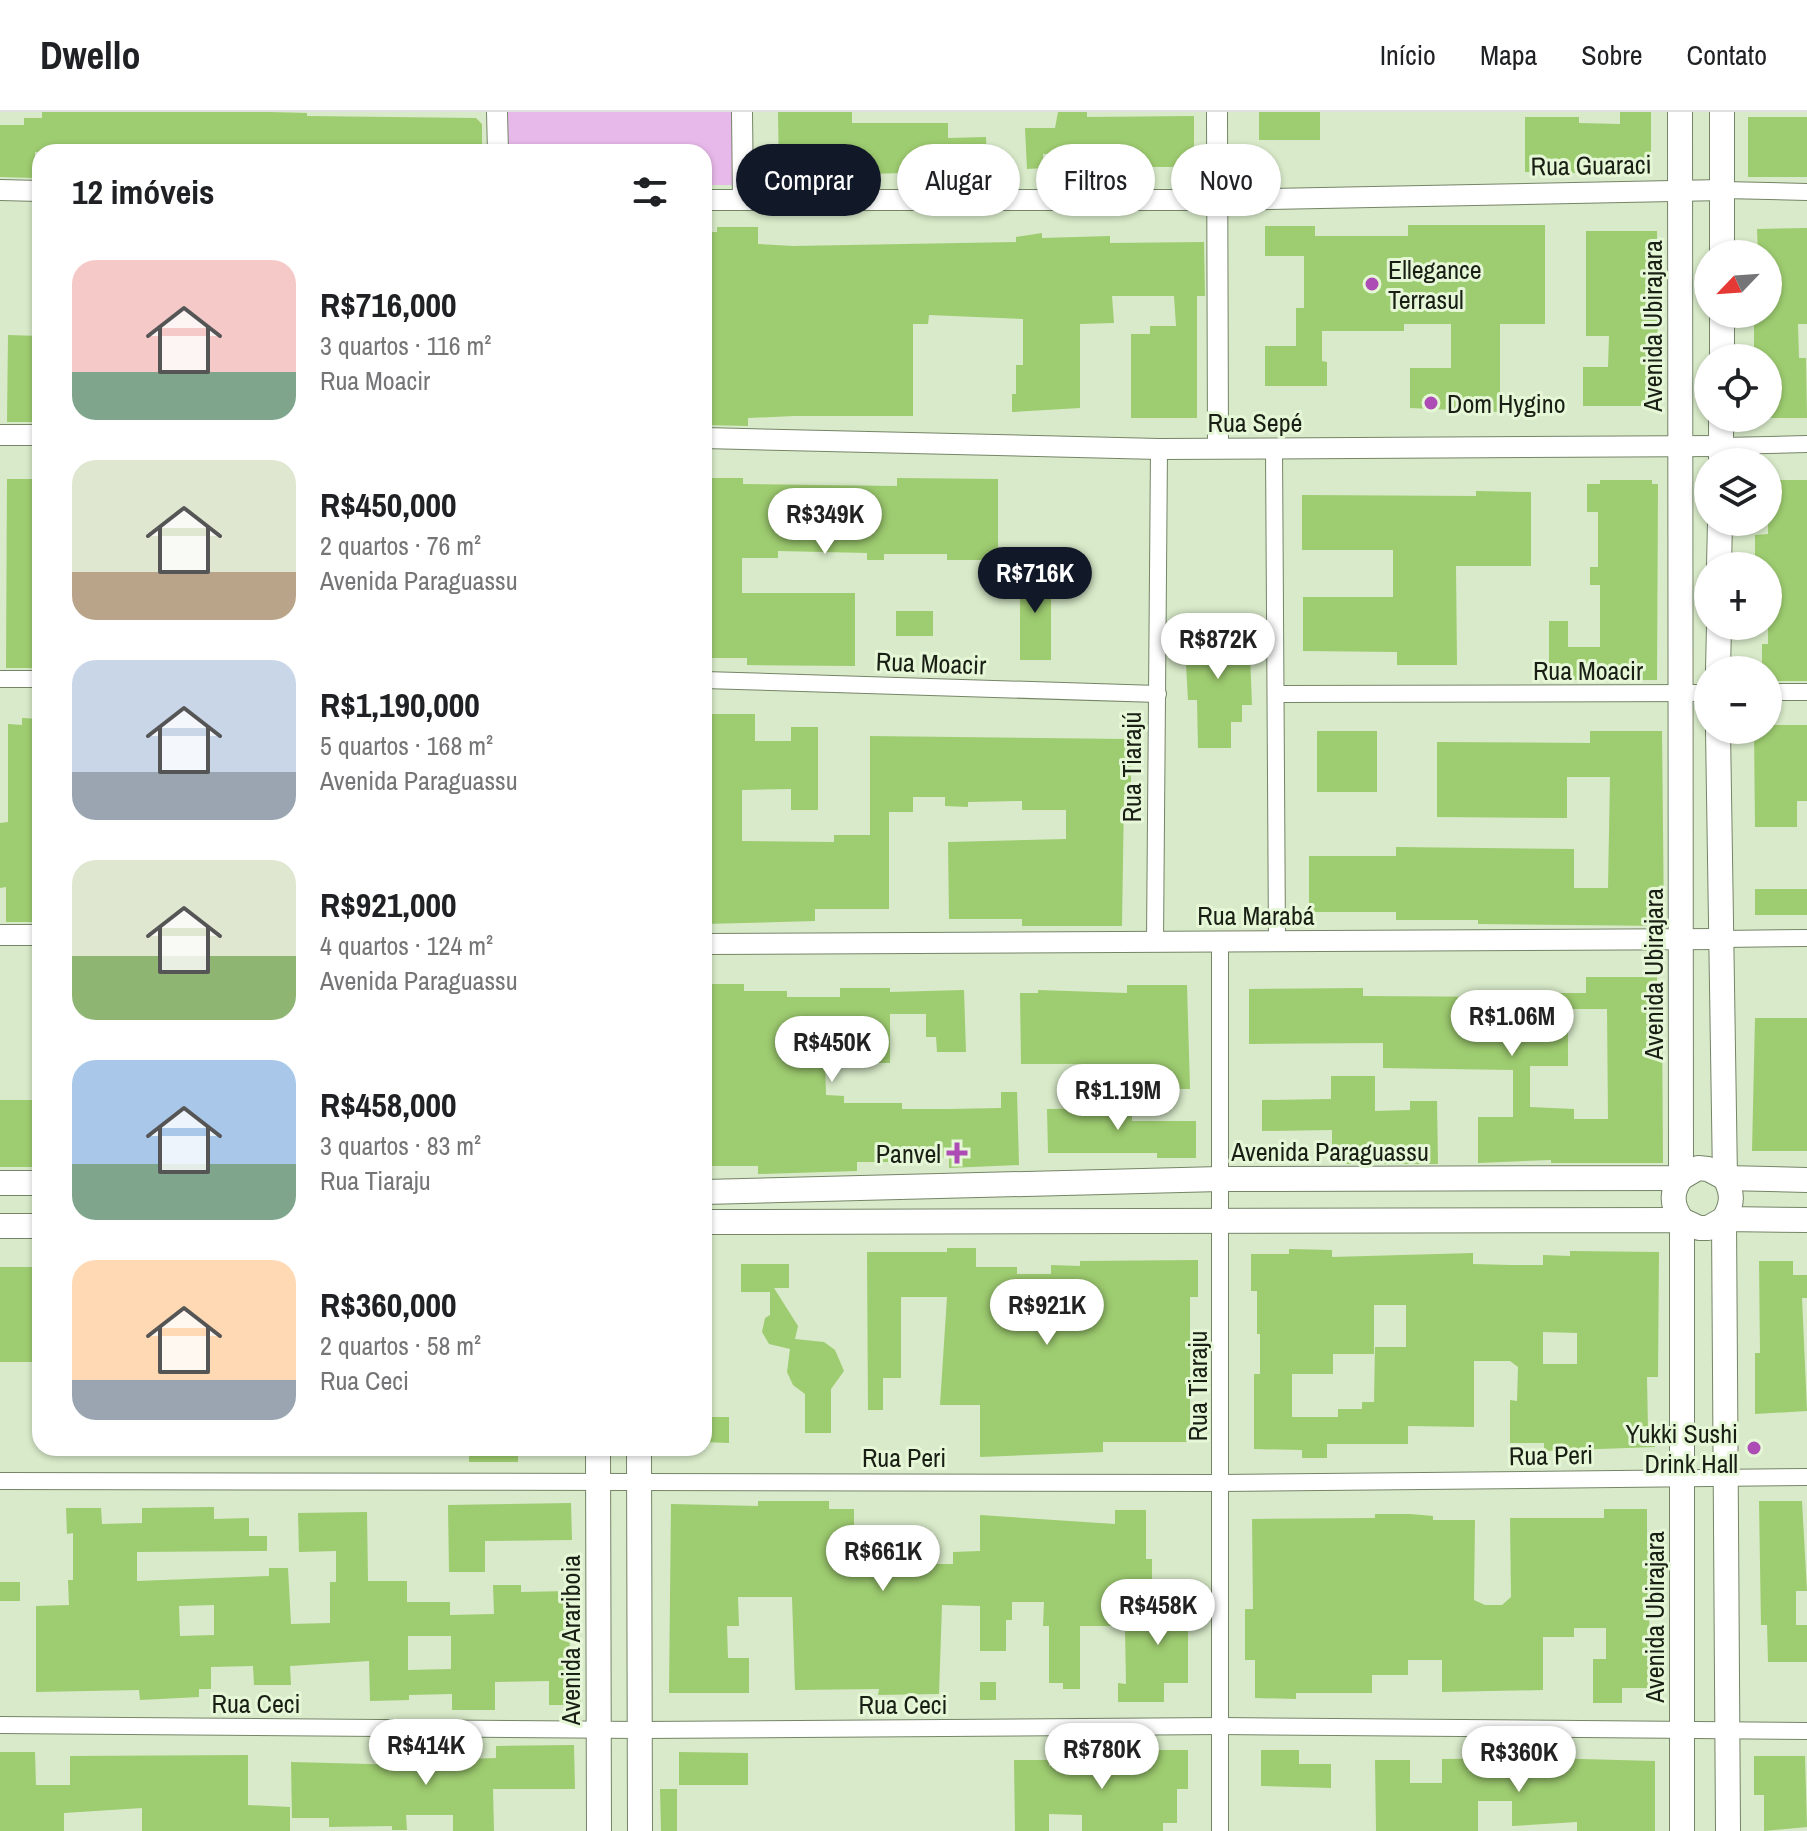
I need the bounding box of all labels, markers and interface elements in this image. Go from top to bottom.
text: Dwello [40,30,140,81]
text: Início [1380,36,1436,74]
text: Mapa [1480,36,1537,74]
text: Sobre [1581,36,1643,74]
text: Contato [1687,36,1767,74]
chip: Comprar [736,144,881,216]
chip: Alugar [897,144,1020,216]
chip: Filtros [1036,144,1155,216]
chip: Novo [1171,144,1281,216]
street label: Rua Guaraci [1530,146,1652,184]
text: 12 imóveis [72,169,215,215]
icon: filters [628,170,672,214]
street label: Avenida Ubirajara [1635,240,1670,413]
north arrow [1694,240,1782,328]
map controls [1694,240,1782,744]
place label: Ellegance Terrasul [1388,252,1482,317]
marker: Ellegance Terrasul [1363,275,1381,293]
text: R$716,000 [320,282,456,328]
icon: home [136,292,232,388]
text: 3 quartos · 116 m² [320,328,491,363]
button: locate [1694,344,1782,432]
text: Rua Moacir [320,363,430,398]
place label: Dom Hygino [1447,386,1565,421]
marker: Dom Hygino [1422,394,1440,412]
street label: Rua Sepé [1208,405,1302,440]
button: layers [1694,448,1782,536]
text: R$450,000 [320,482,456,528]
pin: R$349K [760,488,890,556]
icon: home [136,492,232,588]
text: R$349K [786,496,864,531]
text: 2 quartos · 76 m² [320,528,481,563]
pin: R$716K [970,547,1100,615]
button: + [1694,552,1782,640]
text: R$716K [996,555,1074,590]
text: Avenida Paraguassu [320,563,518,598]
pin: R$872K [1153,613,1283,681]
text: R$872K [1179,621,1257,656]
street label: Rua Moacir [875,644,987,682]
street label: Rua Moacir [1533,653,1643,688]
button: − [1694,656,1782,744]
text: R$1,190,000 [320,682,480,728]
icon: home [136,692,232,788]
street label: Rua Tiarajú [1114,712,1149,822]
text: 5 quartos · 168 m² [320,728,493,763]
text: Avenida Paraguassu [320,763,518,798]
text: R$921,000 [320,882,456,928]
street label: Avenida Ubirajara [1636,888,1671,1061]
icon: home [136,892,232,988]
street label: Rua Marabá [1197,898,1315,933]
text: 4 quartos · 124 m² [320,928,493,963]
text: Avenida Paraguassu [320,963,518,998]
pin: R$1.06M [1438,990,1586,1058]
text: R$1.06M [1469,998,1555,1033]
pin: R$450K [767,1016,897,1084]
text: R$450K [793,1024,871,1059]
pin: R$1.19M [1044,1064,1192,1132]
text: R$1.19M [1075,1072,1161,1107]
text: R$458,000 [320,1082,456,1128]
icon: home [136,1092,232,1188]
text: 3 quartos · 83 m² [320,1128,481,1163]
street label: Avenida Paraguassu [1230,1134,1429,1169]
place label: Panvel [876,1136,941,1171]
marker: Panvel [948,1144,966,1162]
text: Rua Tiaraju [320,1163,431,1198]
pin: R$921K [982,1279,1112,1347]
text: R$360,000 [320,1282,456,1328]
text: R$921K [1008,1287,1086,1322]
icon: home [136,1292,232,1388]
text: 2 quartos · 58 m² [320,1328,481,1363]
street label: Rua Tiaraju [1180,1331,1215,1441]
text: Rua Ceci [320,1363,409,1398]
place label: Yukki Sushi Drink Hall [1625,1416,1738,1481]
street label: Rua Peri [1509,1437,1593,1473]
marker: Yukki Sushi Drink Hall [1745,1439,1763,1457]
street label: Rua Peri [862,1440,946,1475]
pin: R$661K [818,1525,948,1593]
street label: Avenida Ubirajara [1637,1531,1672,1704]
text: R$661K [844,1533,922,1568]
street label: Avenida Arariboia [553,1555,588,1726]
pin: R$458K [1093,1579,1223,1647]
text: R$458K [1119,1587,1197,1622]
street label: Rua Ceci [212,1686,300,1721]
street label: Rua Ceci [859,1687,947,1722]
pin: R$414K [361,1719,491,1787]
pin: R$780K [1037,1723,1167,1791]
pin: R$360K [1454,1726,1584,1794]
text: R$414K [387,1727,465,1762]
text: R$780K [1063,1731,1141,1766]
text: R$360K [1480,1734,1558,1769]

